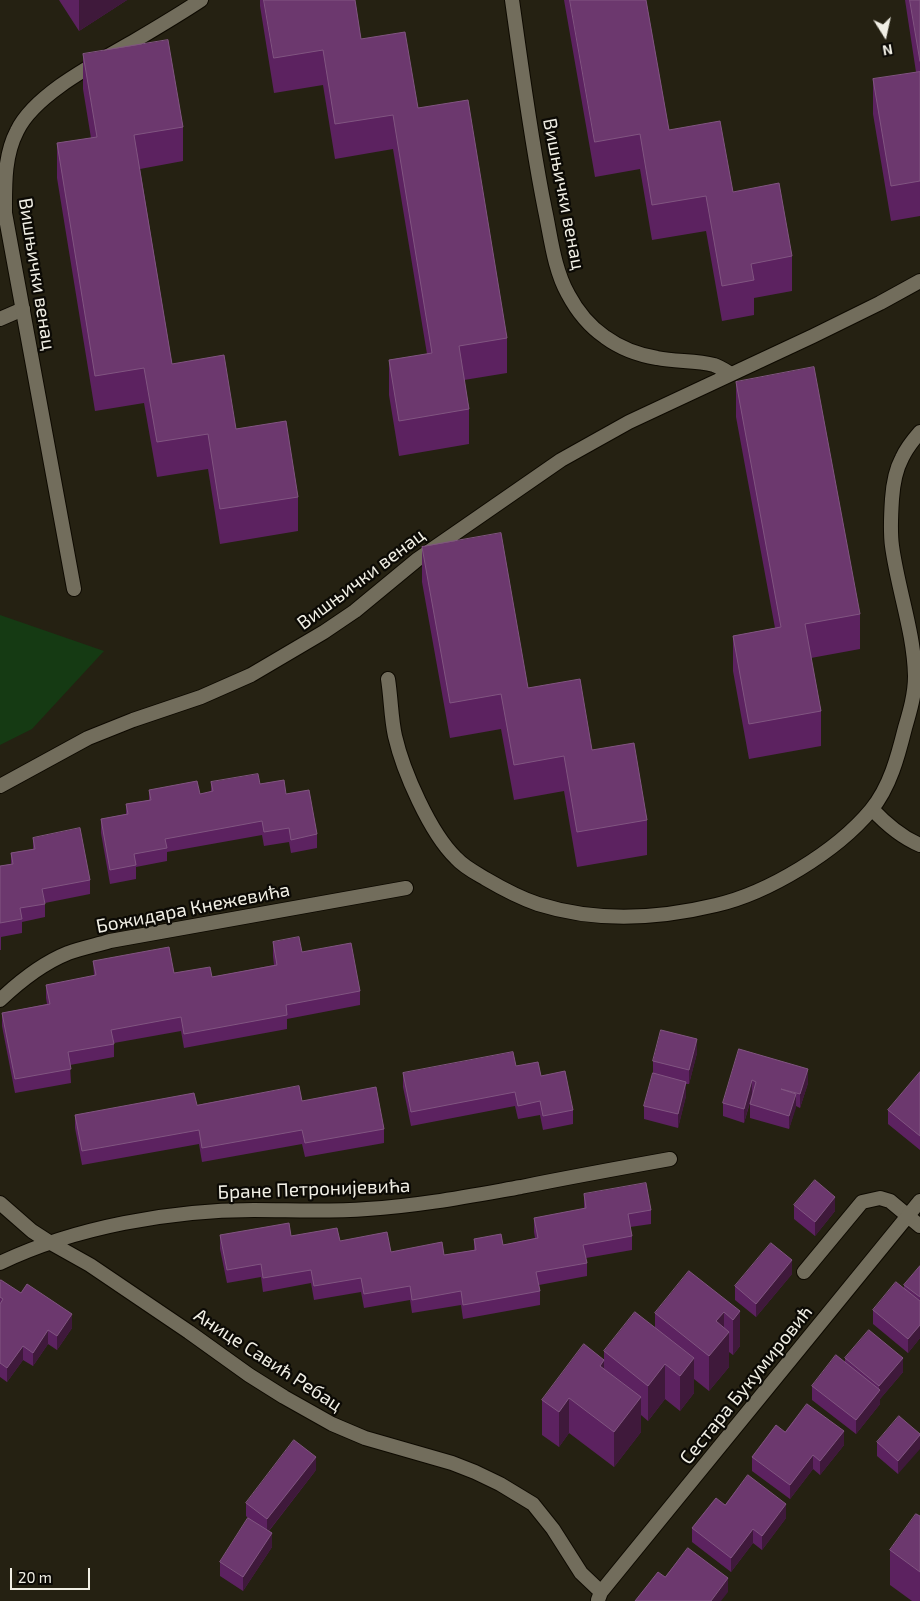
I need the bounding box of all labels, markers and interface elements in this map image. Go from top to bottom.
north arrow [860,10,910,60]
text: N [881,41,894,60]
street label: Вишњички венац [538,116,590,272]
street label: Вишњички венац [14,196,60,352]
street label: Вишњички венац [293,524,429,634]
street label: Божидара Кнежевића [94,878,292,938]
street label: Бране Петронијевића [217,1174,411,1204]
street label: Сестара Букумировић [675,1301,817,1469]
street label: Анице Савић Ребац [190,1304,346,1416]
scale bar [12,1558,92,1590]
text: 20 m [18,1568,52,1586]

